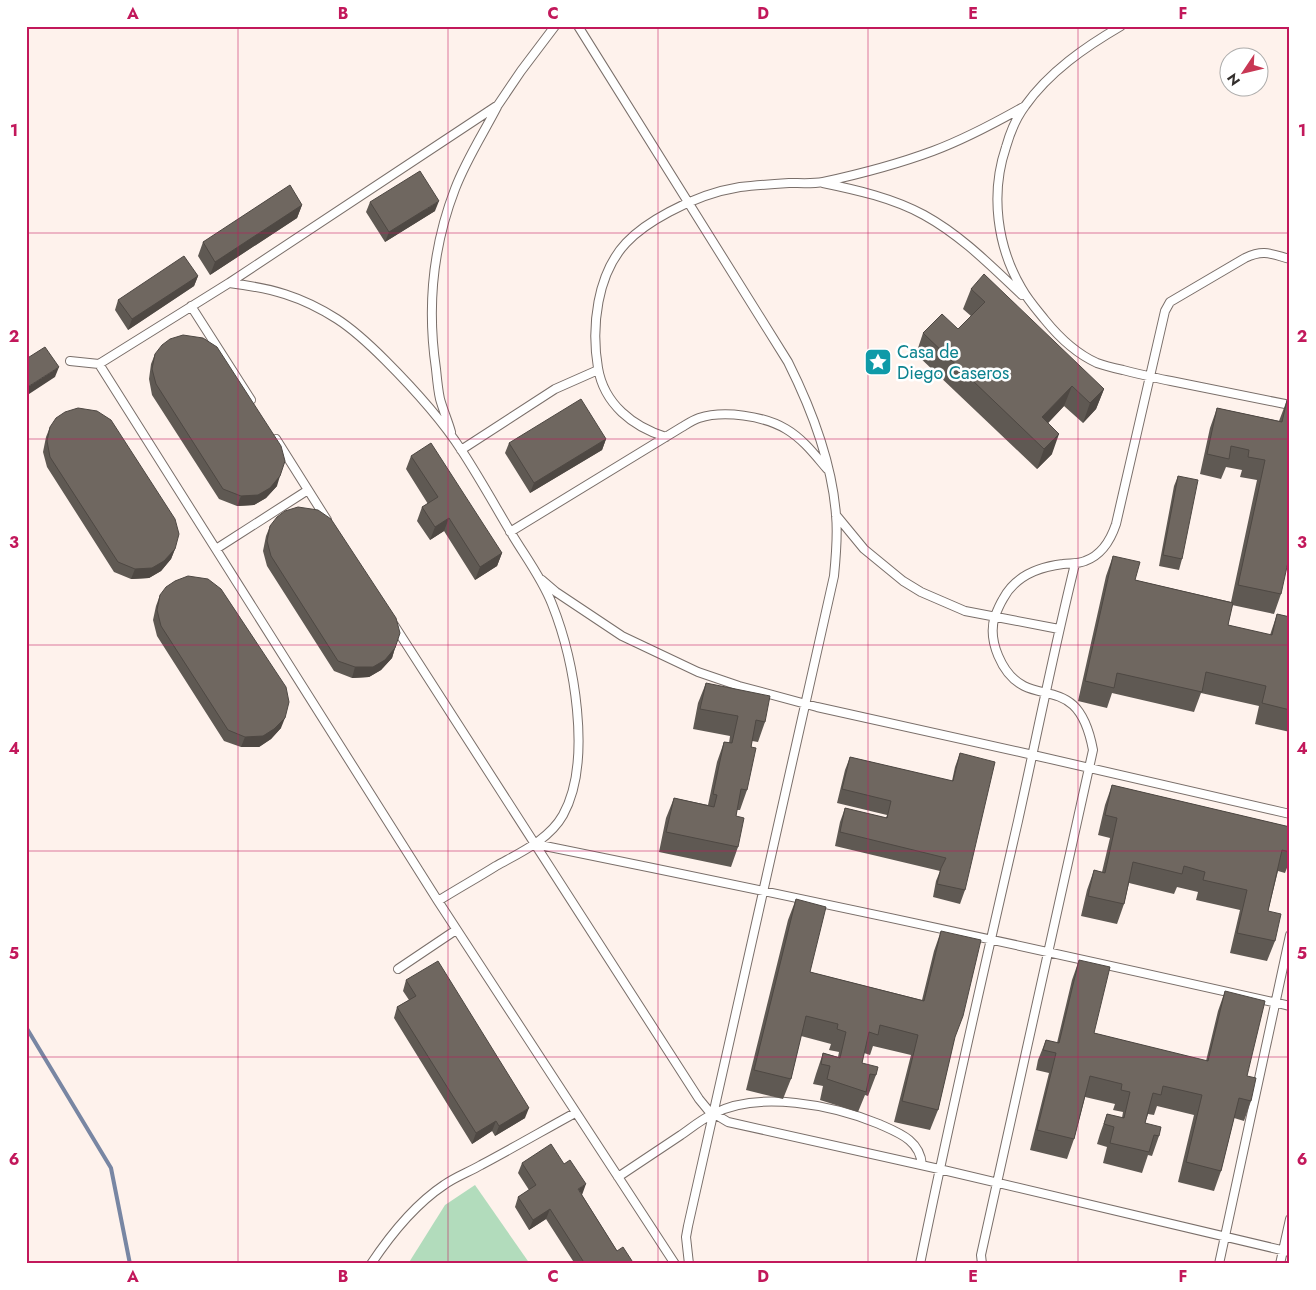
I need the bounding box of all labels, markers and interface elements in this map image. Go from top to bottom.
text: A [126,2,139,25]
text: B [338,2,348,25]
text: C [547,2,559,25]
text: D [757,2,769,25]
text: E [968,2,978,25]
text: F [1179,2,1187,25]
north arrow [1218,48,1268,98]
text: N [1222,69,1245,90]
text: 1 [10,119,18,142]
text: 1 [1298,119,1306,142]
text: 2 [9,325,19,348]
text: 2 [1297,325,1307,348]
place label: Casa de Diego Caseros [897,339,1009,386]
place icon: Casa de Diego Caseros [863,347,893,377]
text: 3 [9,531,19,554]
text: 3 [1297,531,1307,554]
text: 4 [8,737,20,760]
text: 4 [1296,737,1308,760]
text: 5 [9,942,19,965]
text: 5 [1297,942,1307,965]
text: 6 [9,1148,19,1171]
text: 6 [1297,1148,1307,1171]
text: A [126,1265,139,1288]
text: B [338,1265,348,1288]
text: C [547,1265,559,1288]
text: D [757,1265,769,1288]
text: E [968,1265,978,1288]
text: F [1179,1265,1187,1288]

